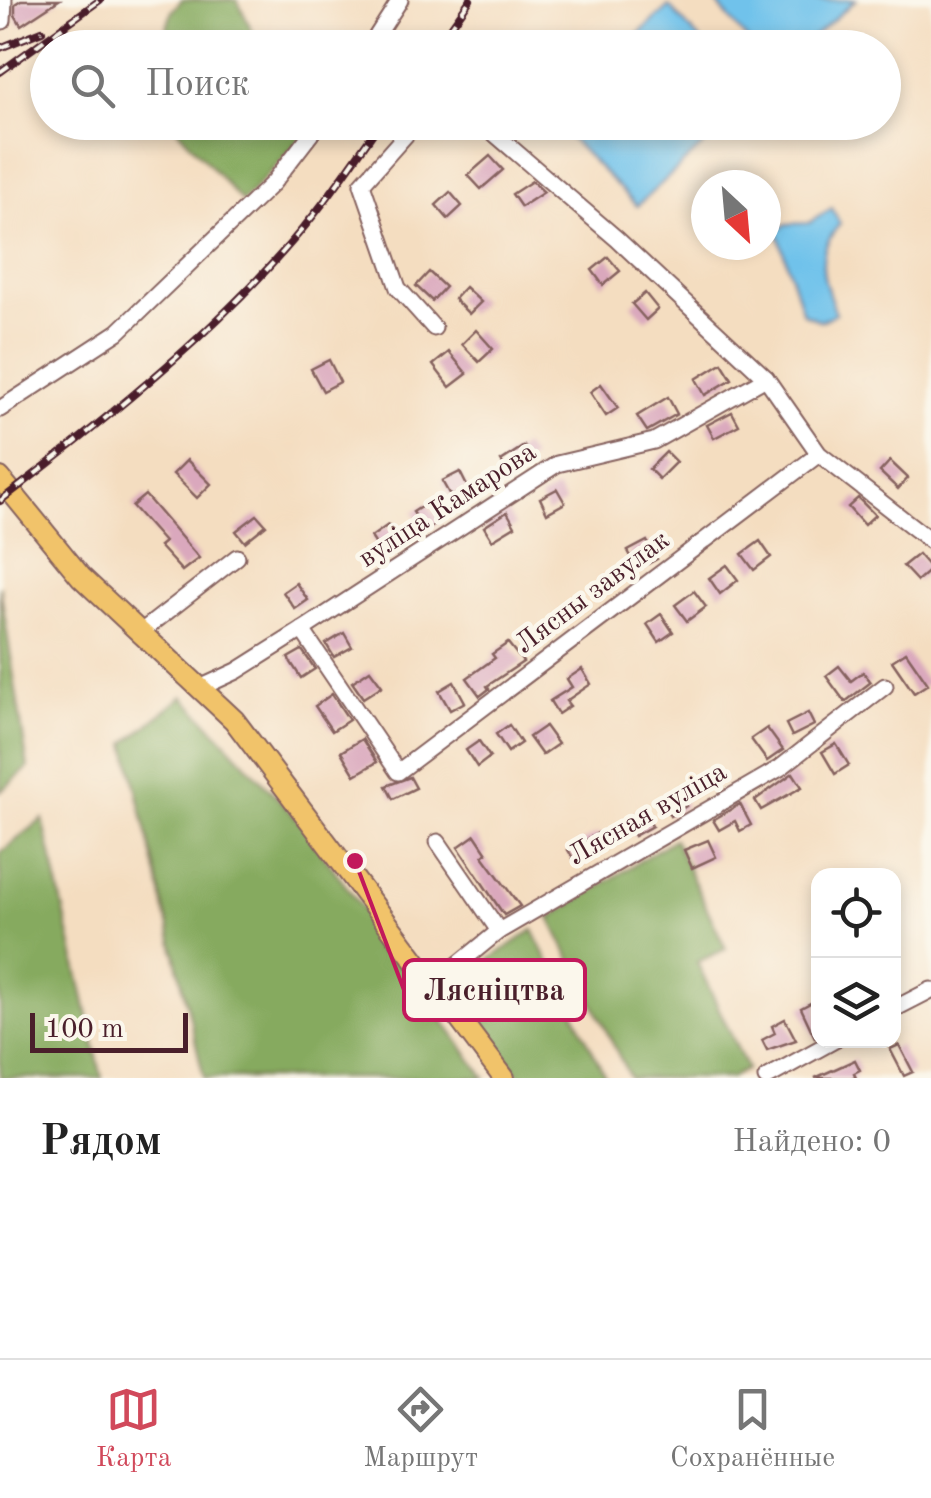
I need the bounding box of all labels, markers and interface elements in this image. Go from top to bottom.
search box [30,30,901,140]
icon: search [65,58,120,113]
text: Поиск [145,66,250,104]
north arrow [691,170,781,260]
street label: вуліца Камарова [354,438,542,574]
street label: Лясны завулак [511,526,675,660]
street label: Лясная вуліца [564,758,732,872]
map controls [811,868,901,1048]
button: locate [811,868,901,958]
button: layers [811,958,901,1048]
callout: Лясніцтва [404,960,585,1020]
text: Лясніцтва [423,977,565,1007]
scale bar [30,1008,188,1052]
text: 100 m [45,1016,124,1044]
text: Рядом [40,1122,162,1164]
text: Найдено: 0 [732,1127,891,1159]
tab: Карта [96,1382,172,1477]
tab: Маршрут [363,1382,478,1477]
tab: Сохранённые [670,1382,835,1477]

